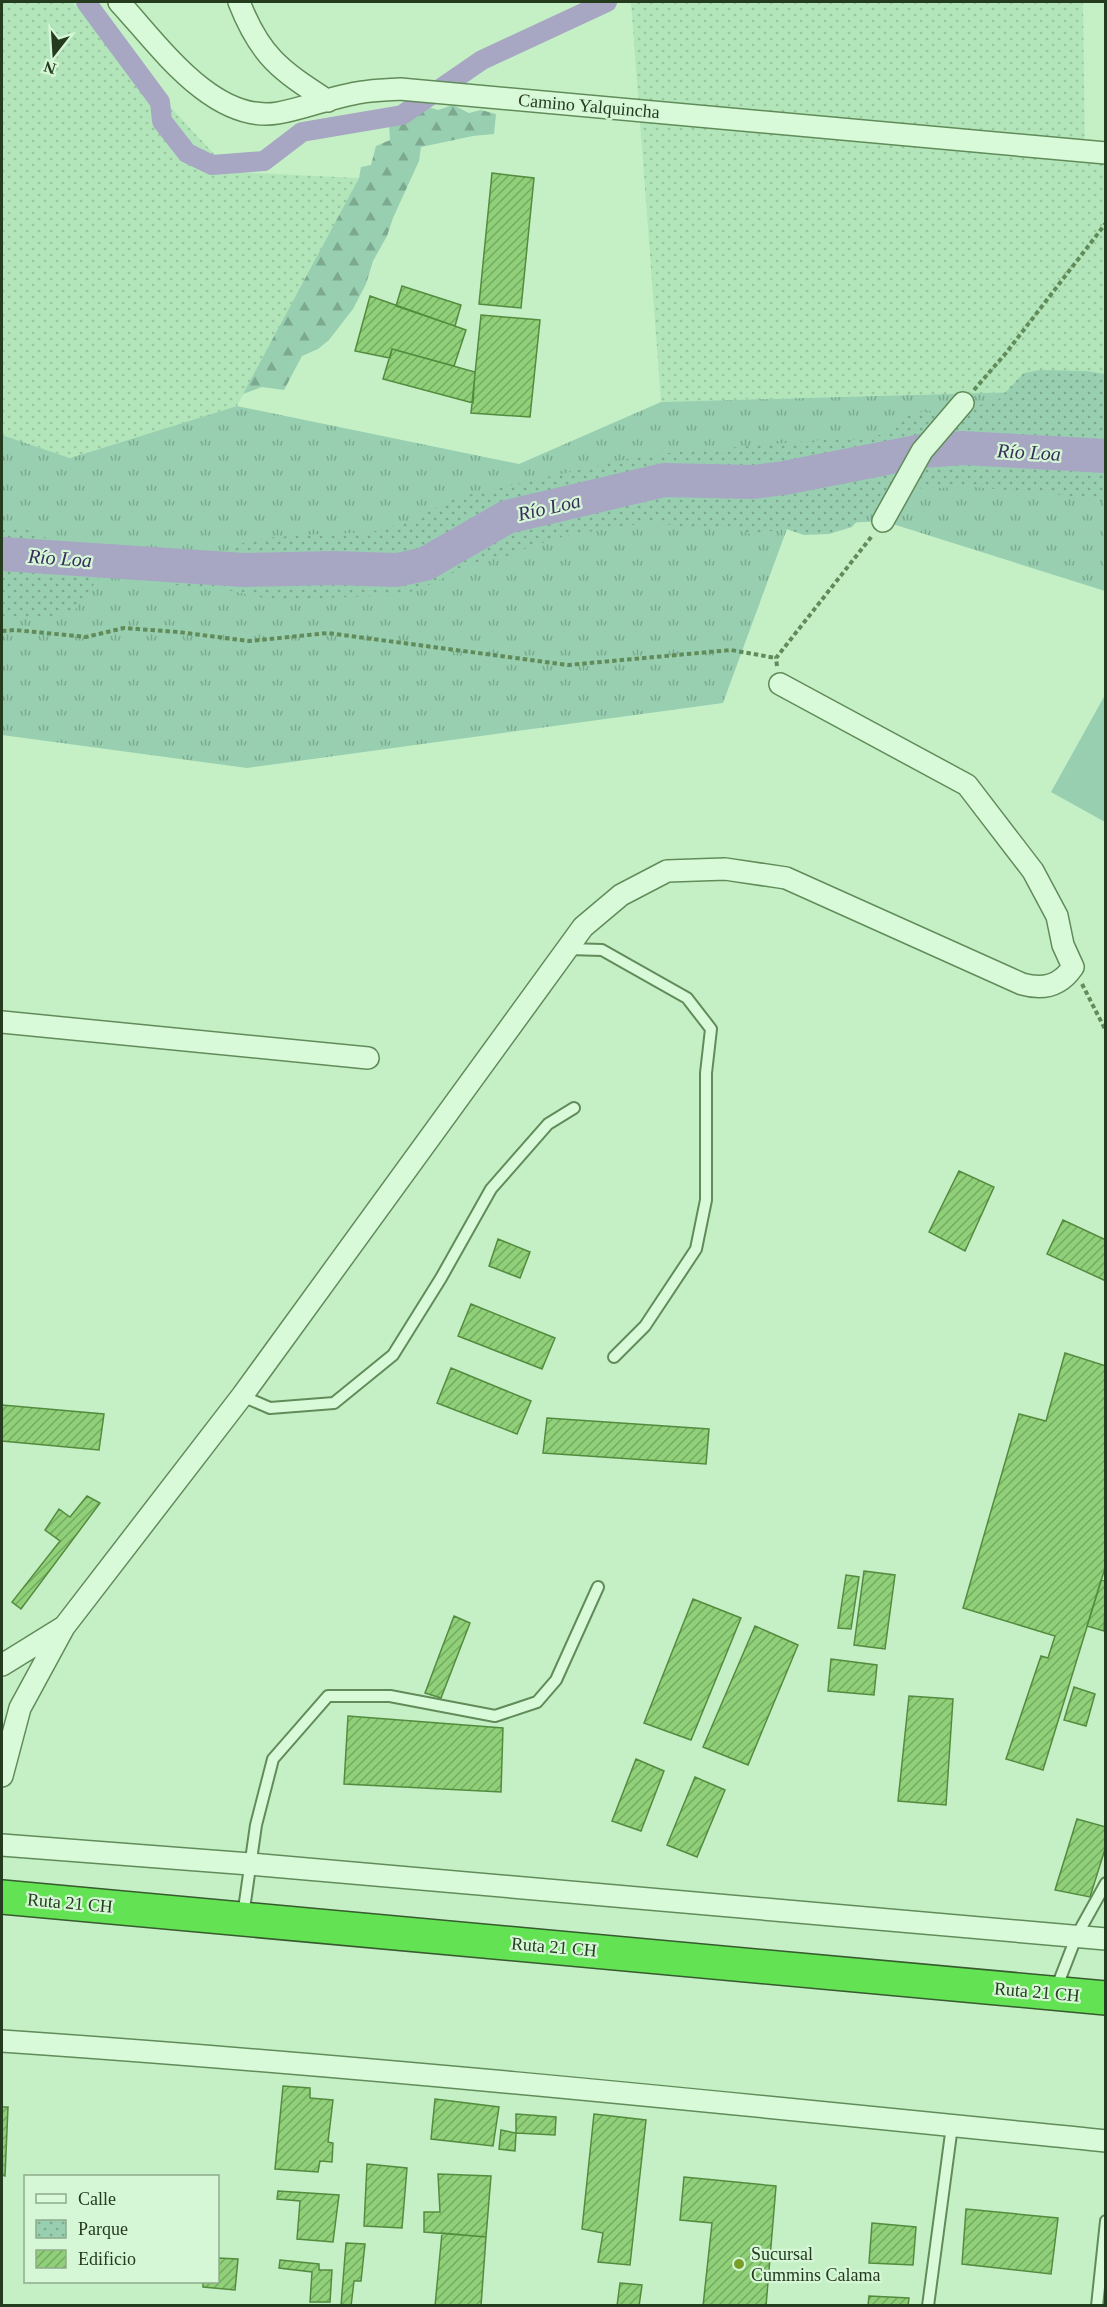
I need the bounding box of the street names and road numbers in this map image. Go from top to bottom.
street label: Camino Yalquincha [517,90,661,122]
street label: Ruta 21 CH [26,1889,114,1917]
street label: Ruta 21 CH [510,1933,598,1961]
street label: Ruta 21 CH [993,1978,1081,2006]

